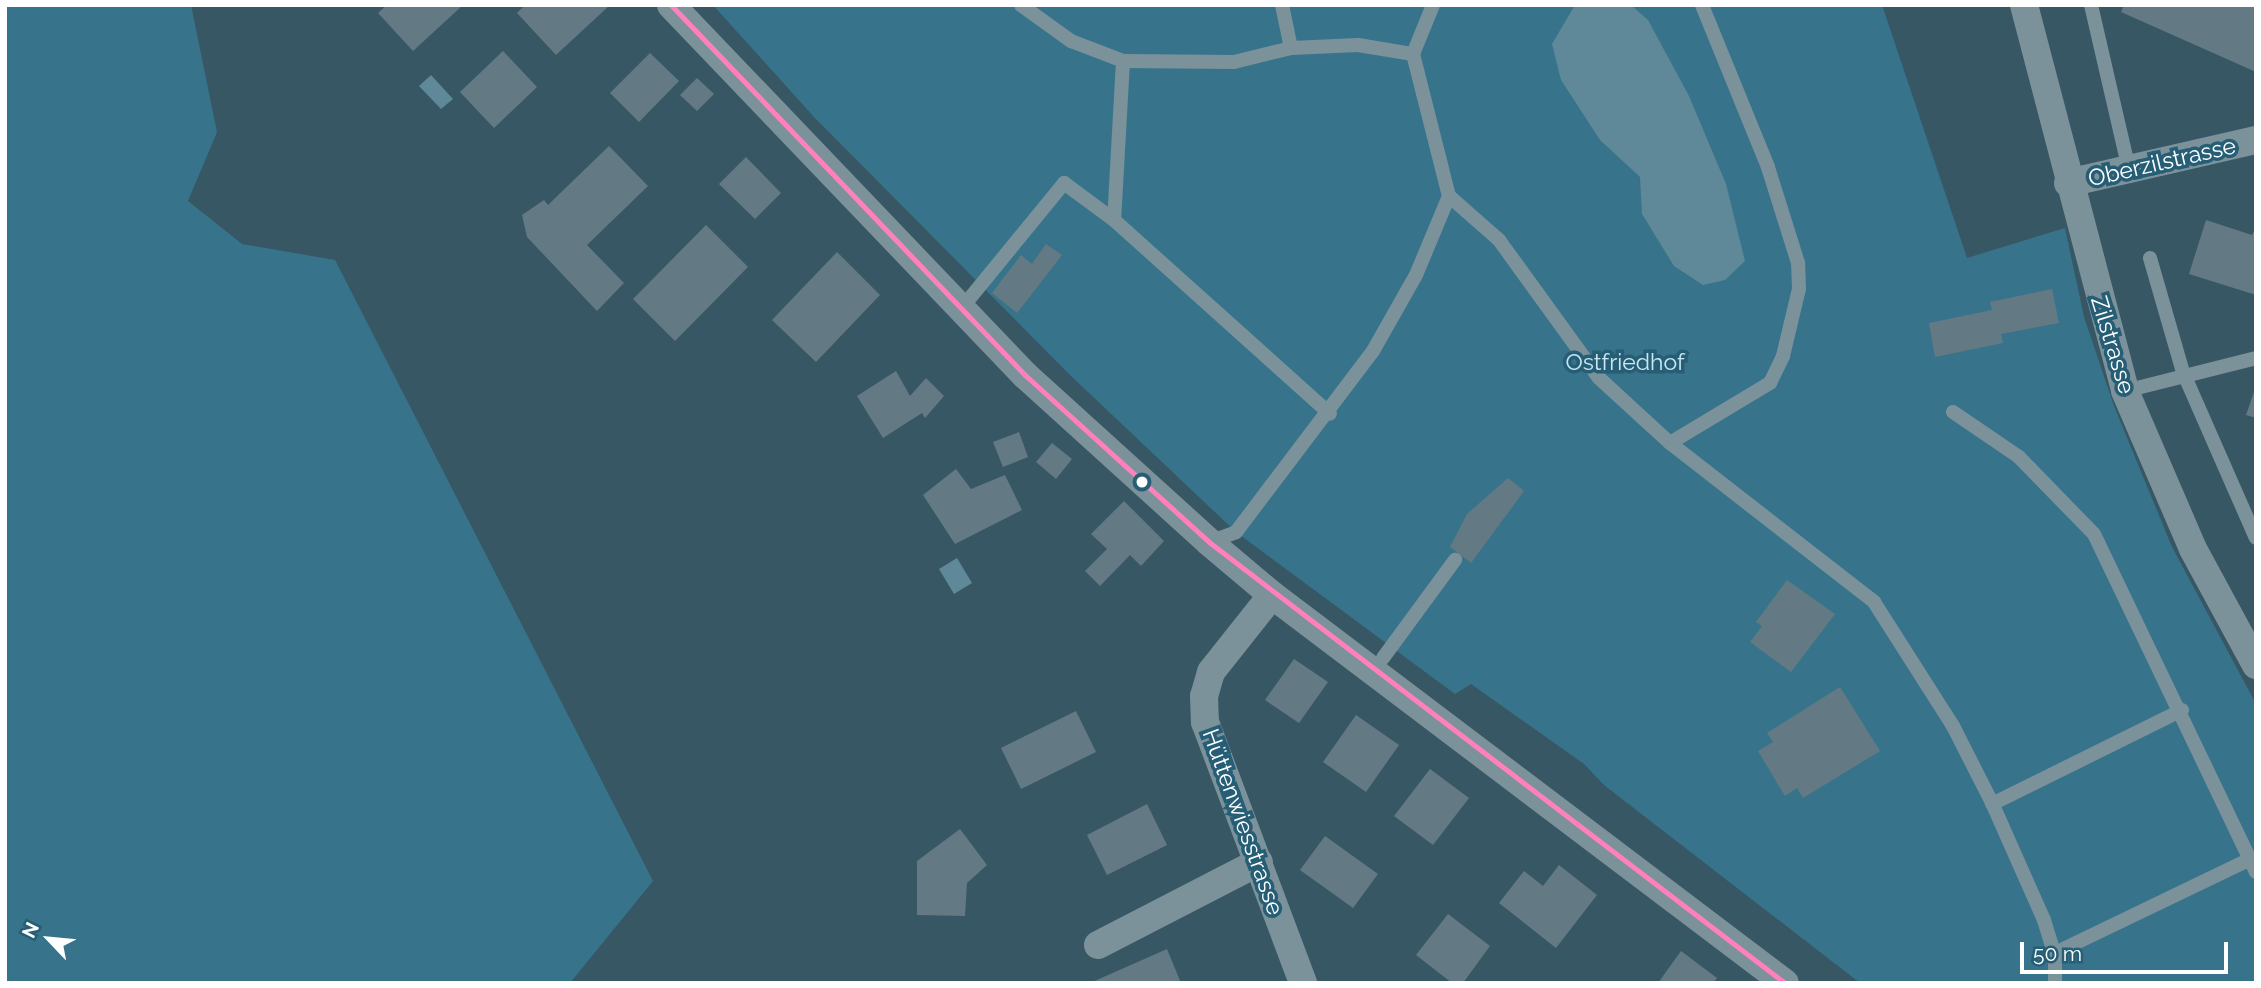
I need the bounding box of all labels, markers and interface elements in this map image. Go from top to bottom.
street label: Oberzilstrasse [2085,132,2239,192]
street label: Zilstrasse [2085,293,2141,397]
park label: Ostfriedhof [1565,348,1685,376]
unlabelled marker [1135,475,1149,489]
street label: Hüttenwiesstrasse [1197,725,1289,919]
north arrow [14,904,84,974]
text: N [17,918,43,941]
scale bar [2023,928,2231,972]
text: 50 m [2033,941,2082,966]

